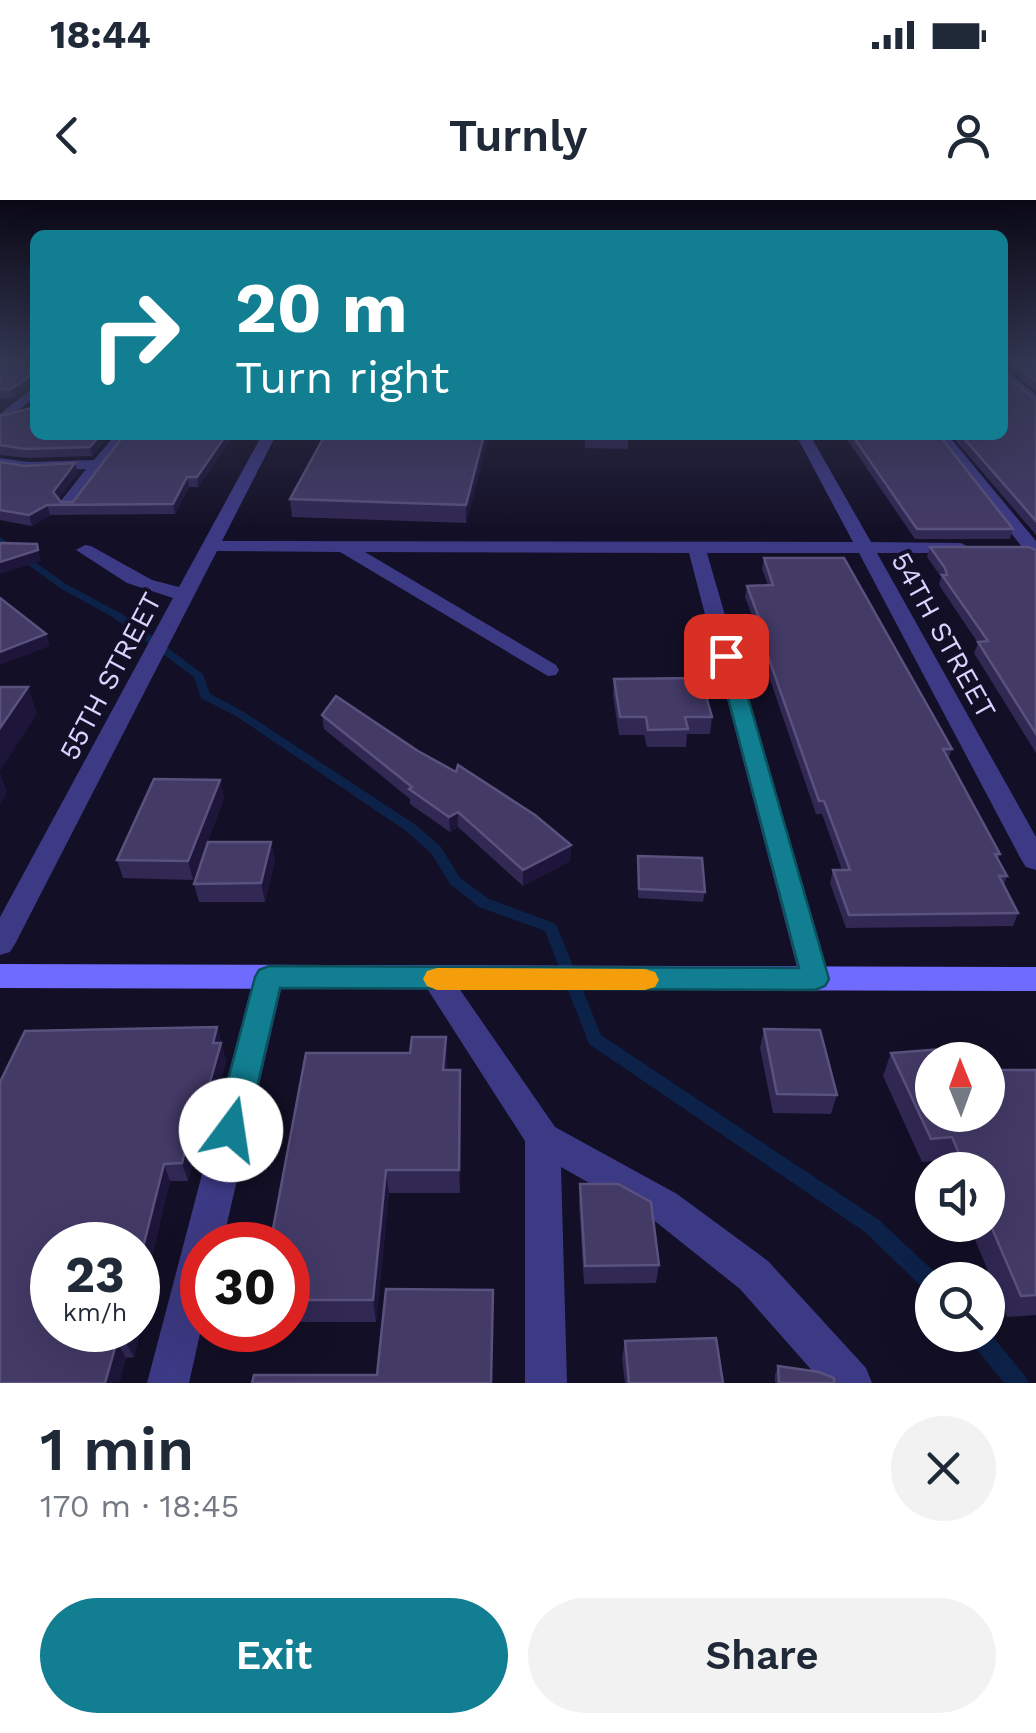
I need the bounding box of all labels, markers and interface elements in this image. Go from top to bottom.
text: 18:44 [50,13,151,57]
icon: back [40,108,95,163]
icon: person [941,108,996,163]
text: Turnly [449,109,587,162]
text: 20 m [235,267,408,349]
icon: right [70,270,200,400]
text: Turn right [235,351,449,404]
street label: 54TH STREET [884,546,1003,724]
street label: 55TH STREET [52,587,168,766]
pin [684,614,769,699]
icon: arrive [699,629,754,684]
north arrow [915,1042,1005,1132]
map controls [915,1042,1005,1352]
position arrow [179,1078,283,1182]
button: sound [915,1152,1005,1242]
speed limit sign: 30 [180,1222,310,1352]
text: 23 [65,1245,125,1304]
button: search [915,1262,1005,1352]
text: km/h [63,1298,127,1327]
text: 1 min [40,1414,194,1485]
button: close [891,1416,996,1521]
text: 170 m · 18:45 [40,1487,239,1525]
button: Exit [40,1598,508,1713]
button: Share [528,1598,996,1713]

